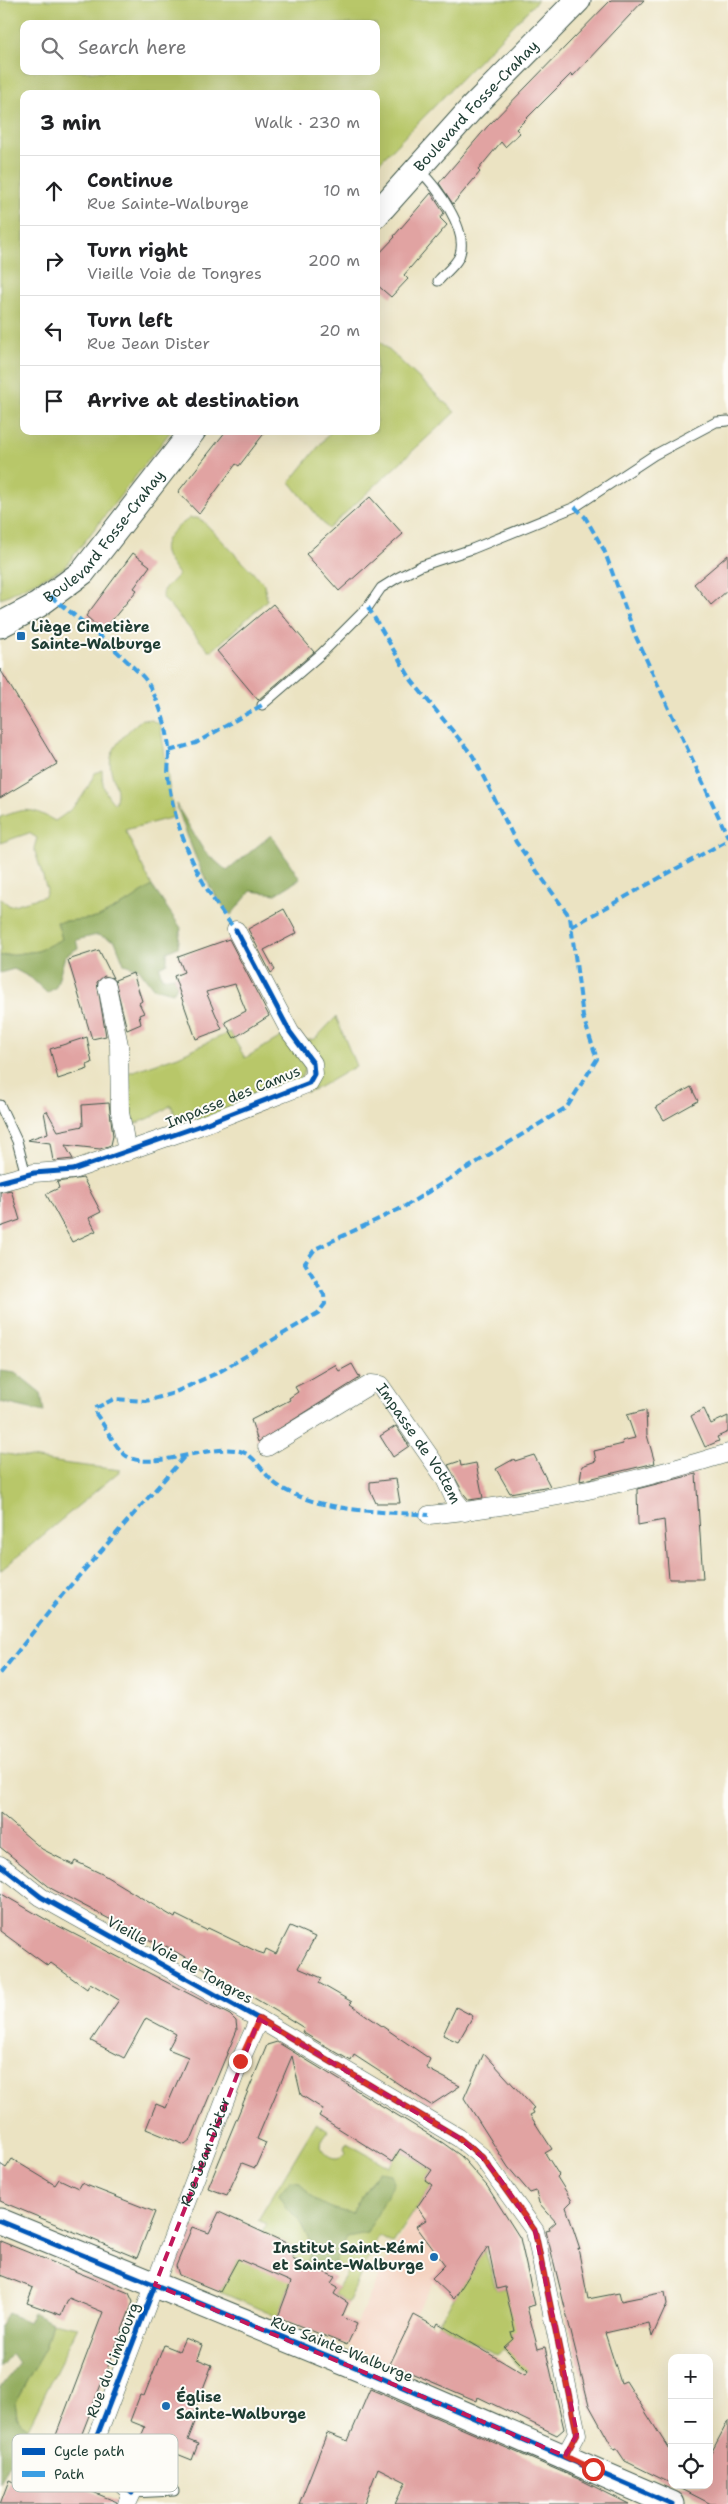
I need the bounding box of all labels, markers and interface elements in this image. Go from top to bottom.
search box [20,20,380,75]
icon: search [38,34,66,62]
text: Search here [78,35,187,60]
street label: Boulevard Fosse-Crahay [409,36,543,176]
text: 3 min [40,109,101,137]
text: Walk · 230 m [254,112,360,133]
text: Continue [87,168,173,193]
icon: ahead [40,177,68,205]
text: 10 m [323,180,360,201]
text: Rue Sainte-Walburge [87,193,249,214]
text: Turn right [87,238,188,263]
icon: right [40,247,68,275]
text: 200 m [308,250,360,271]
text: Vieille Voie de Tongres [87,263,262,284]
text: Turn left [87,308,173,333]
icon: left [40,317,68,345]
text: 20 m [319,320,360,341]
text: Rue Jean Dister [87,333,210,354]
icon: arrive [40,387,68,415]
text: Arrive at destination [87,388,299,413]
street label: Boulevard Fosse-Crahay [39,466,169,608]
place label: Liège Cimetière Sainte-Walburge [31,617,161,654]
marker: Liège Cimetière Sainte-Walburge [15,630,27,642]
street label: Impasse des Camus [163,1061,303,1133]
street label: Impasse de Vottem [372,1379,466,1507]
street label: Vieille Voie de Tongres [103,1911,257,2009]
route end [229,2050,252,2073]
street label: Rue Jean Dister [175,2094,235,2209]
place label: Institut Saint-Rémi et Sainte-Walburge [272,2238,424,2275]
marker: Institut Saint-Rémi et Sainte-Walburge [428,2251,440,2263]
street label: Rue du Limbourg [82,2299,144,2421]
street label: Rue Sainte-Walburge [268,2311,416,2387]
map controls [668,2354,713,2489]
button: + [668,2354,713,2399]
place label: Église Sainte-Walburge [176,2386,306,2424]
button: − [668,2399,713,2444]
marker: Église Sainte-Walburge [160,2400,172,2412]
legend [12,2434,178,2492]
text: Cycle path [54,2442,125,2460]
button: locate [668,2444,713,2489]
route start [582,2458,605,2481]
text: Path [54,2465,85,2483]

